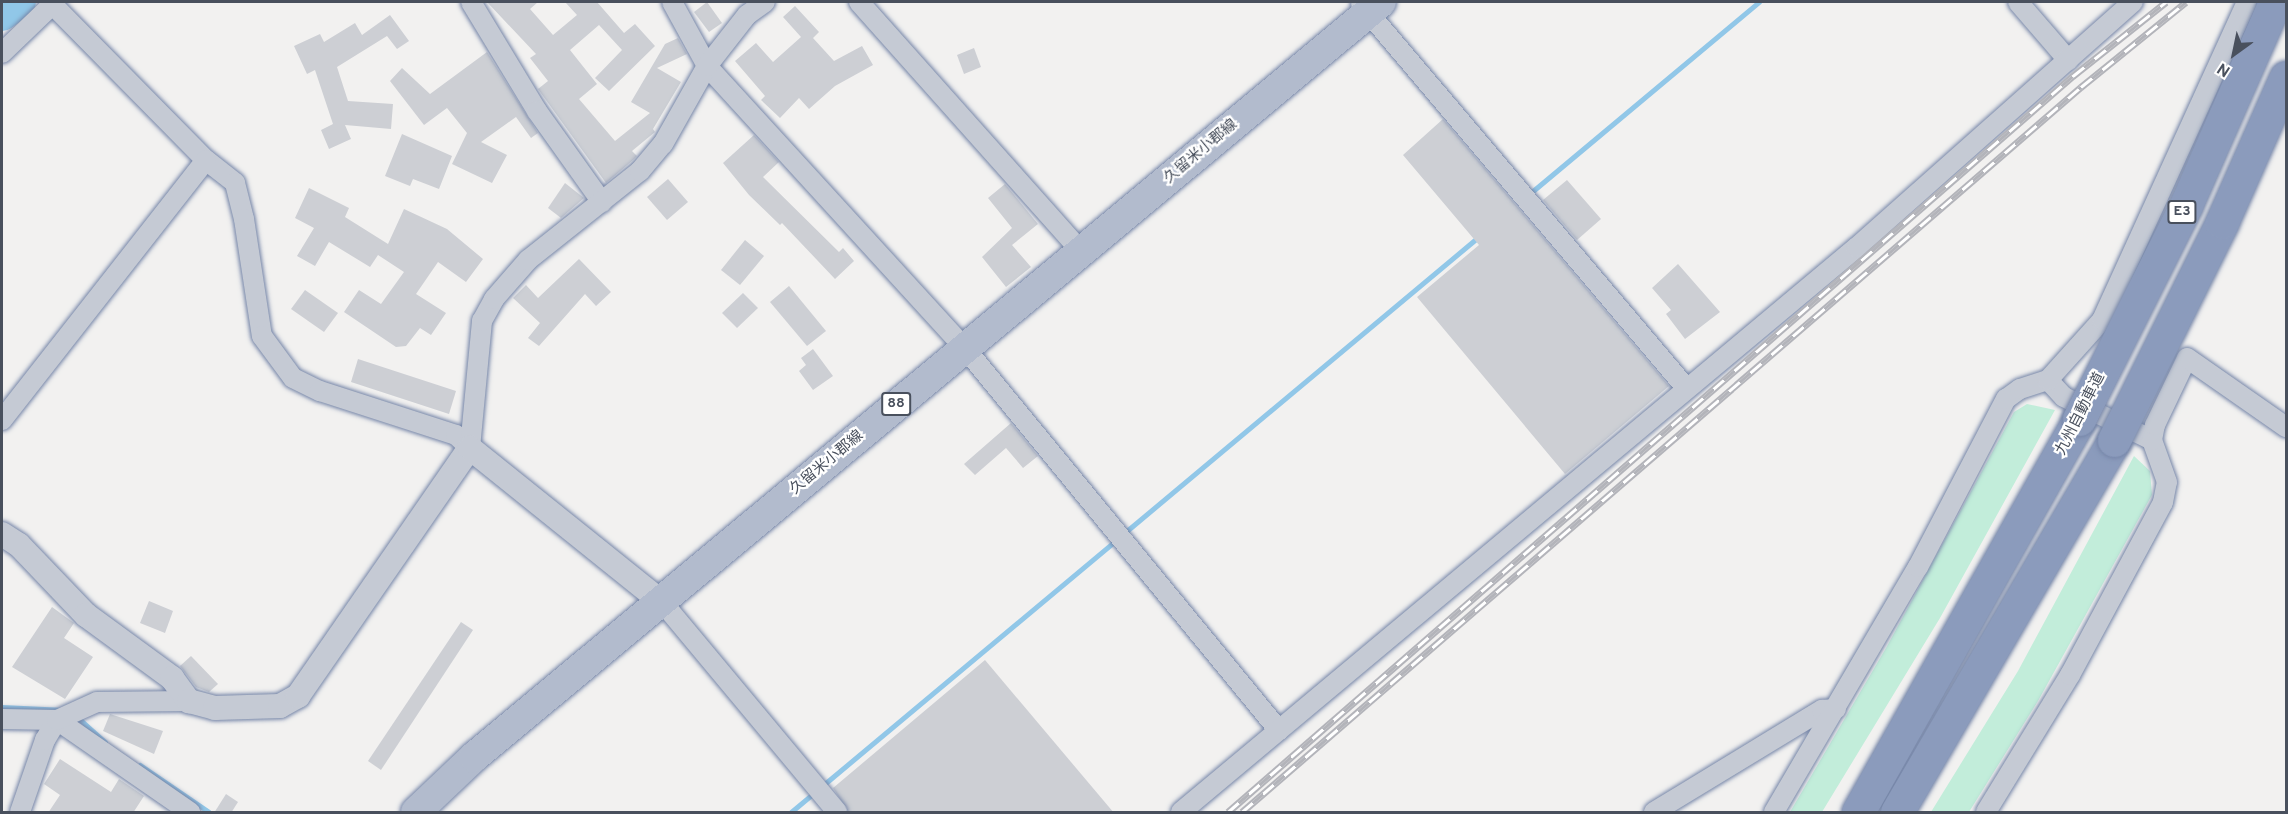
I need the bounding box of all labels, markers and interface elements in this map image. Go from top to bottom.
north arrow [2204,24,2264,84]
text: N [2214,58,2234,81]
street label: 久留米小郡線 [1161,116,1241,188]
road number: E3 [2167,201,2197,223]
street label: 九州自動車道 [2053,370,2109,458]
road number: 88 [881,393,911,415]
street label: 久留米小郡線 [787,427,867,499]

